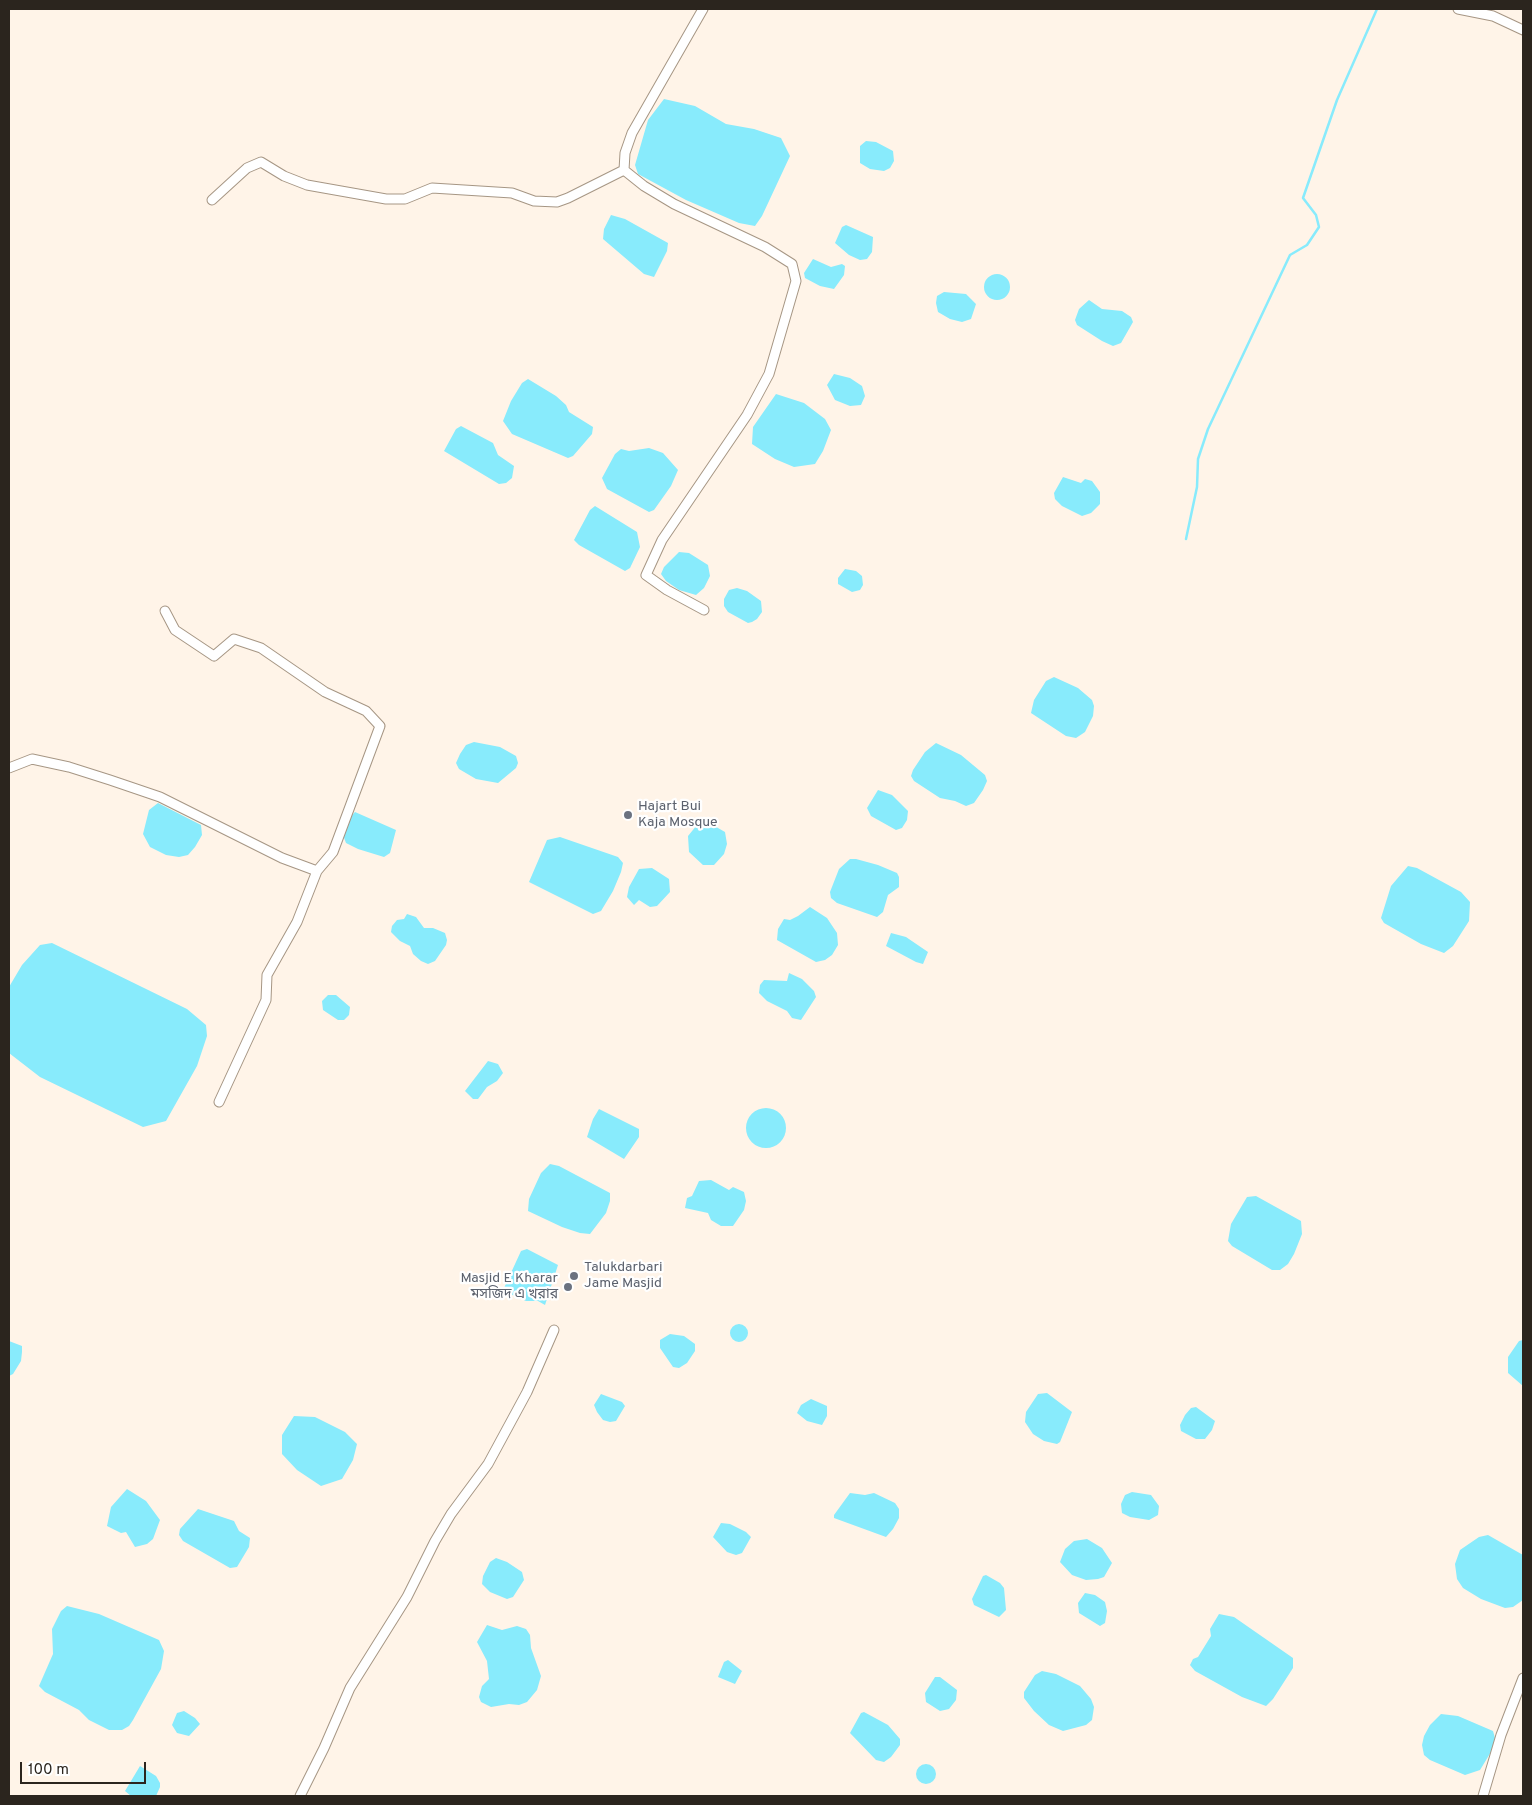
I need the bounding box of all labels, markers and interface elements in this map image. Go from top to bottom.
place label: Hajart Bui Kaja Mosque [638,799,718,832]
marker: Hajart Bui Kaja Mosque [622,809,634,821]
place label: Talukdarbari Jame Masjid [584,1260,663,1292]
marker: Talukdarbari Jame Masjid [568,1270,580,1282]
place label: Masjid E Kharar মসজিদ এ খরার [460,1271,558,1304]
marker: Masjid E Kharar মসজিদ এ খরার [562,1281,574,1293]
scale bar [22,1752,149,1784]
text: 100 m [28,1761,69,1780]

